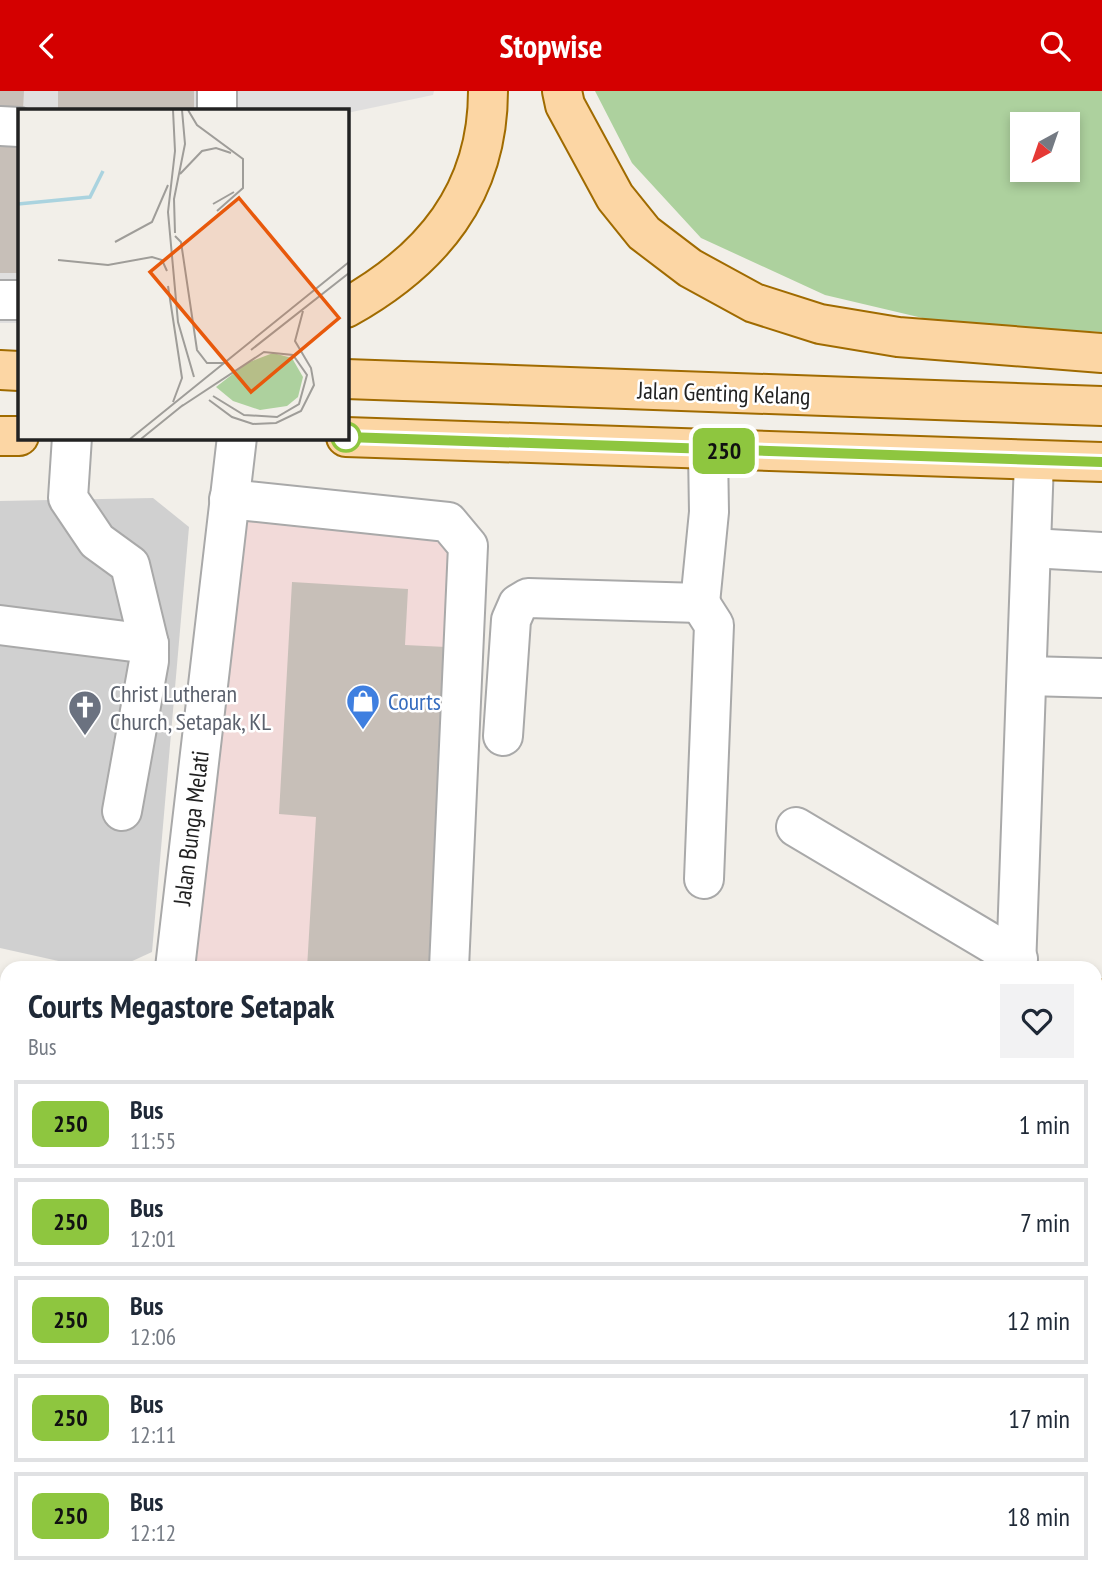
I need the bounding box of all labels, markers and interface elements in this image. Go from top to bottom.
text: Stopwise [500,25,602,67]
icon: back [28,27,66,65]
icon: search [1036,27,1074,65]
inset map [18,109,348,439]
north arrow [1010,112,1080,182]
map controls [1010,112,1080,182]
street label: Jalan Genting Kelang [636,374,811,412]
unlabelled marker [331,422,361,452]
line badge: 250 [684,428,764,474]
text: 250 [707,435,741,466]
place label: Christ Lutheran Church, Setapak, KL [110,678,271,737]
shop icon: Courts [344,682,382,731]
place label: Courts [388,686,441,717]
church icon: Christ Lutheran Church, Setapak, KL [66,688,104,737]
street label: Jalan Bunga Melati [166,749,216,908]
text: Courts Megastore Setapak [28,984,334,1027]
button: heart [1000,984,1074,1058]
text: Bus [28,1032,57,1061]
text: Bus [130,1093,163,1126]
text: 250 [53,1108,88,1139]
text: 1 min [1019,1108,1070,1141]
text: 11:55 [130,1126,176,1155]
text: Bus [130,1191,163,1224]
text: 250 [53,1206,88,1237]
text: 7 min [1020,1206,1070,1239]
text: 12:01 [130,1224,176,1253]
text: Bus [130,1289,163,1322]
text: 250 [53,1304,88,1335]
text: 12 min [1007,1304,1070,1337]
text: 12:06 [130,1322,176,1351]
text: Bus [130,1387,163,1420]
text: 250 [53,1402,88,1433]
text: 17 min [1008,1402,1070,1435]
text: 12:11 [130,1420,176,1449]
text: Bus [130,1485,163,1518]
text: 250 [53,1500,88,1531]
text: 18 min [1007,1500,1070,1533]
text: 12:12 [130,1518,176,1547]

